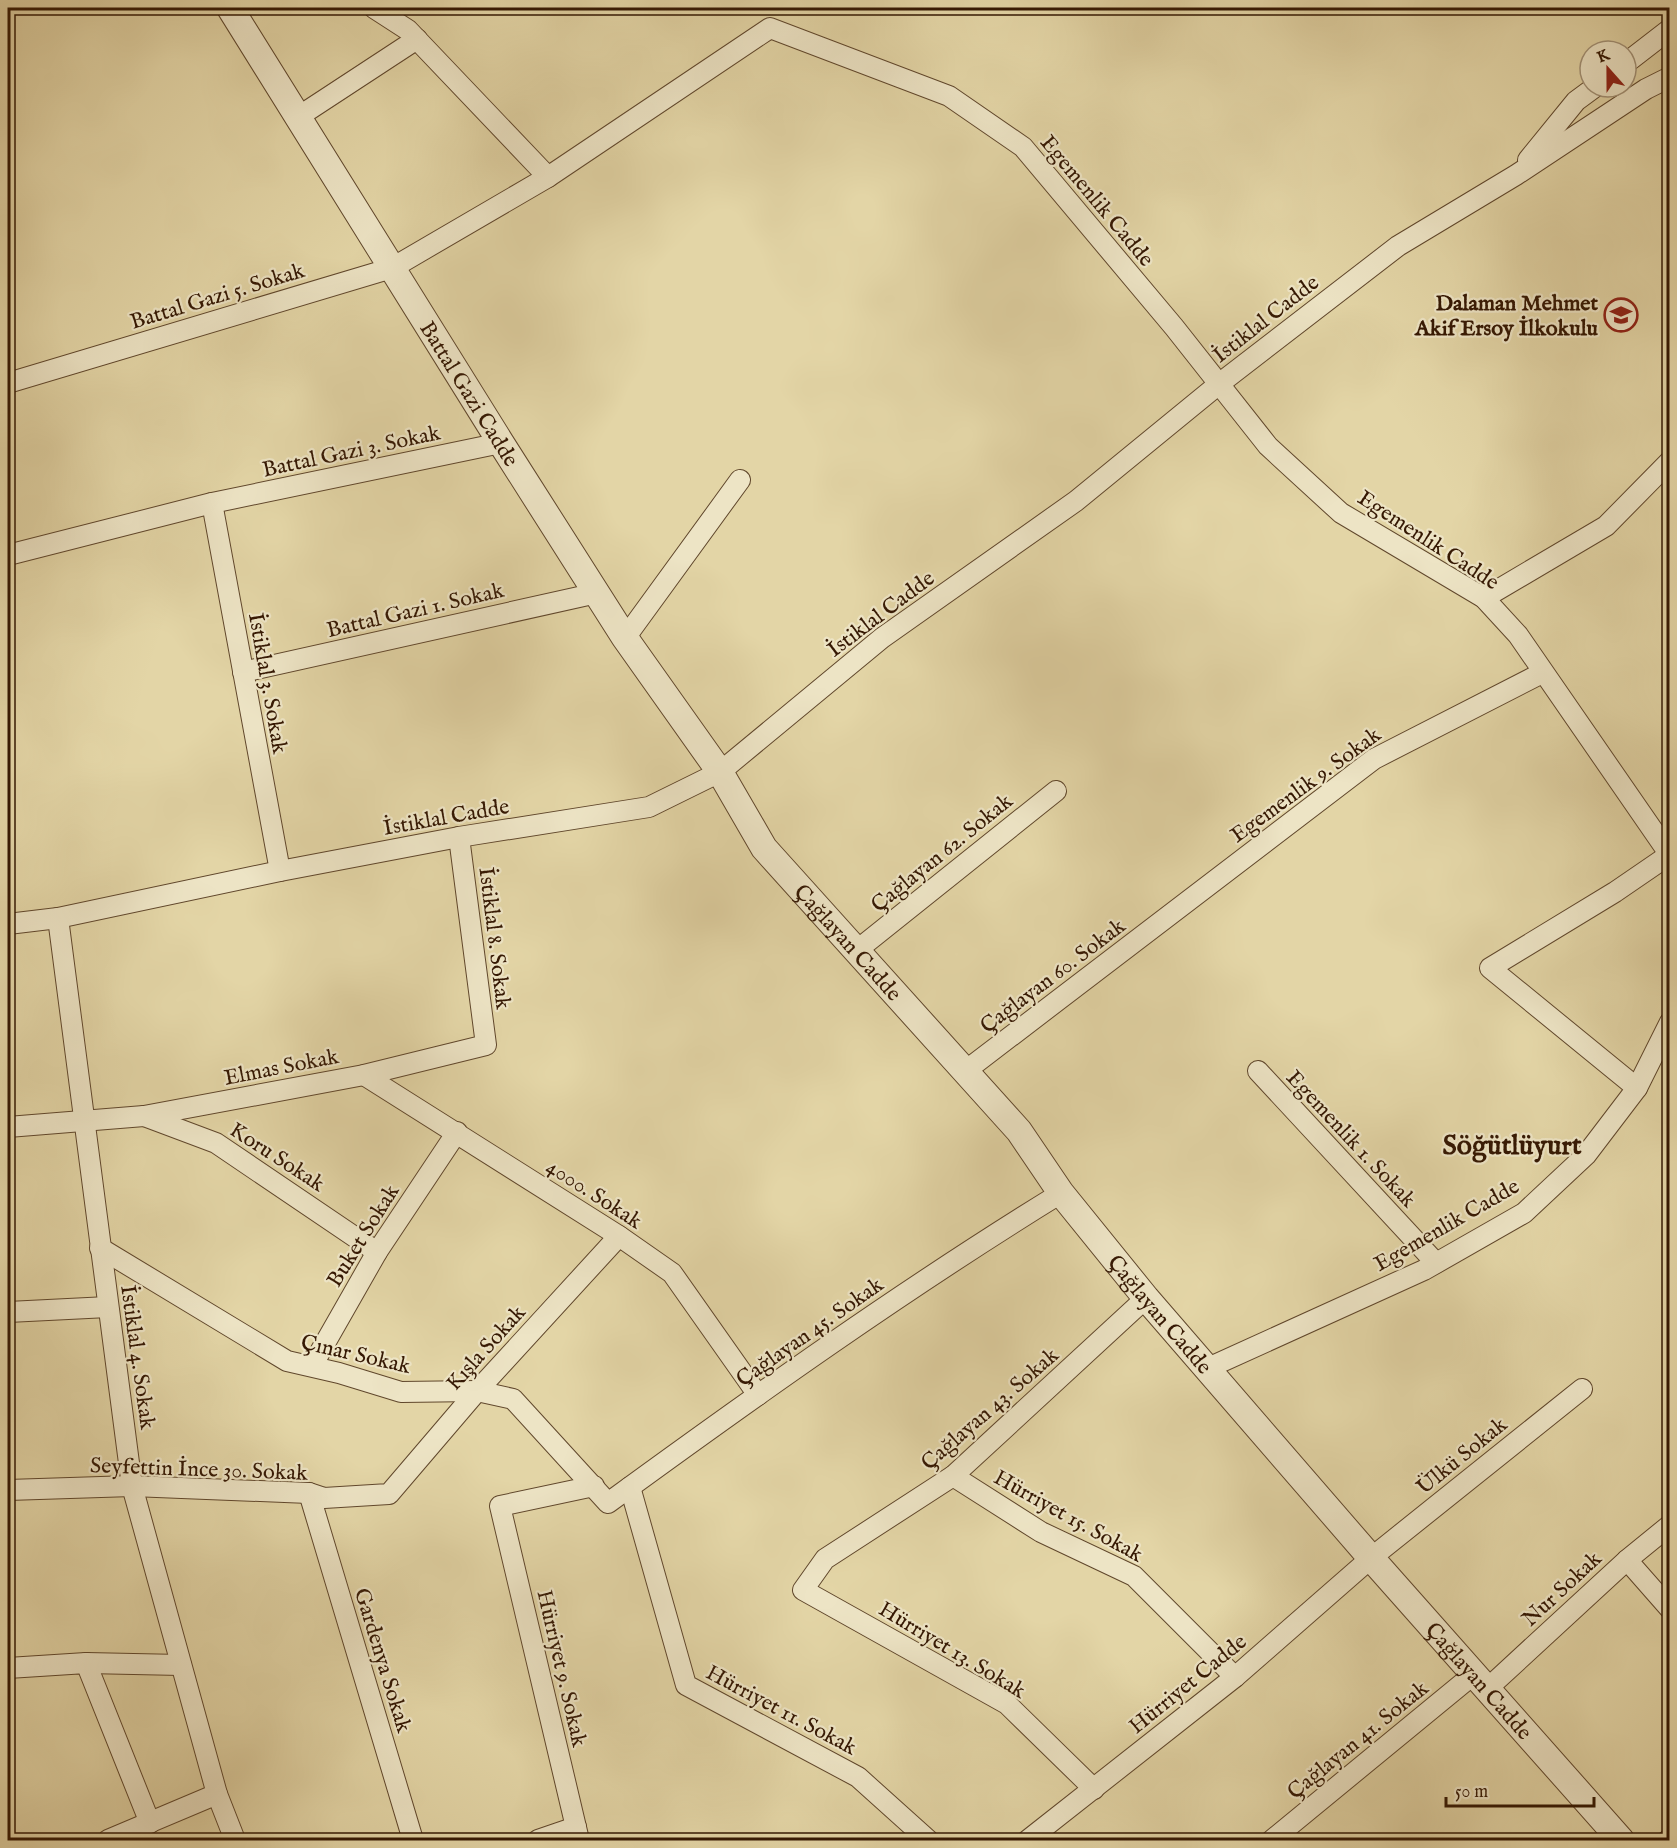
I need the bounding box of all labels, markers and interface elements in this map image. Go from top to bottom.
north arrow [1578,39,1638,99]
text: K [1594,45,1614,68]
street label: Egemenlik Cadde [1033,130,1160,273]
street label: Battal Gazi 5. Sokak [127,257,308,337]
street label: İstiklal Cadde [1207,269,1325,370]
place label: Dalaman Mehmet Akif Ersoy İlkokulu [1414,290,1599,343]
school or university icon: Dalaman Mehmet Akif Ersoy İlkokulu [1603,297,1639,333]
street label: Battal Gazi Cadde [413,316,524,472]
street label: Battal Gazi 3. Sokak [260,419,443,484]
street label: Egemenlik Cadde [1352,484,1504,597]
street label: İstiklal Cadde [822,565,941,664]
street label: Battal Gazi 1. Sokak [324,577,507,645]
street label: İstiklal 3. Sokak [241,611,293,756]
street label: Egemenlik 9. Sokak [1225,721,1387,850]
street label: Çağlayan 62. Sokak [866,788,1019,919]
street label: İstiklal Cadde [381,793,512,843]
street label: İstiklal 8. Sokak [471,866,517,1011]
street label: Çağlayan Cadde [787,879,907,1008]
street label: Çağlayan 60. Sokak [975,913,1132,1040]
street label: Elmas Sokak [222,1043,341,1093]
street label: Egemenlik 1. Sokak [1279,1065,1422,1214]
street label: Koru Sokak [224,1117,330,1199]
district label: Söğütlüyurt [1442,1129,1582,1164]
street label: 4000. Sokak [541,1153,647,1236]
street label: Egemenlik Cadde [1369,1173,1525,1279]
street label: Buket Sokak [321,1179,406,1293]
street label: Çağlayan Cadde [1100,1250,1218,1381]
street label: Çağlayan 45. Sokak [731,1271,889,1394]
street label: İstiklal 4. Sokak [113,1283,161,1432]
street label: Kışla Sokak [441,1299,532,1397]
street label: Çınar Sokak [298,1329,413,1381]
street label: Çağlayan 43. Sokak [916,1342,1065,1477]
street label: Ülkü Sokak [1411,1411,1514,1502]
street label: Seyfettin İnce 30. Sokak [90,1452,309,1488]
street label: Hürriyet 15. Sokak [988,1464,1148,1570]
street label: Nur Sokak [1517,1545,1608,1633]
street label: Gardenya Sokak [347,1585,417,1736]
street label: Hürriyet 9. Sokak [529,1587,593,1750]
street label: Hürriyet 13. Sokak [873,1596,1031,1706]
street label: Çağlayan Cadde [1418,1617,1538,1746]
street label: Hürriyet Cadde [1124,1628,1253,1741]
street label: Hürriyet 11. Sokak [701,1659,862,1762]
street label: Çağlayan 41. Sokak [1282,1675,1435,1806]
scale bar [1446,1770,1594,1808]
text: 50 m [1455,1781,1488,1804]

